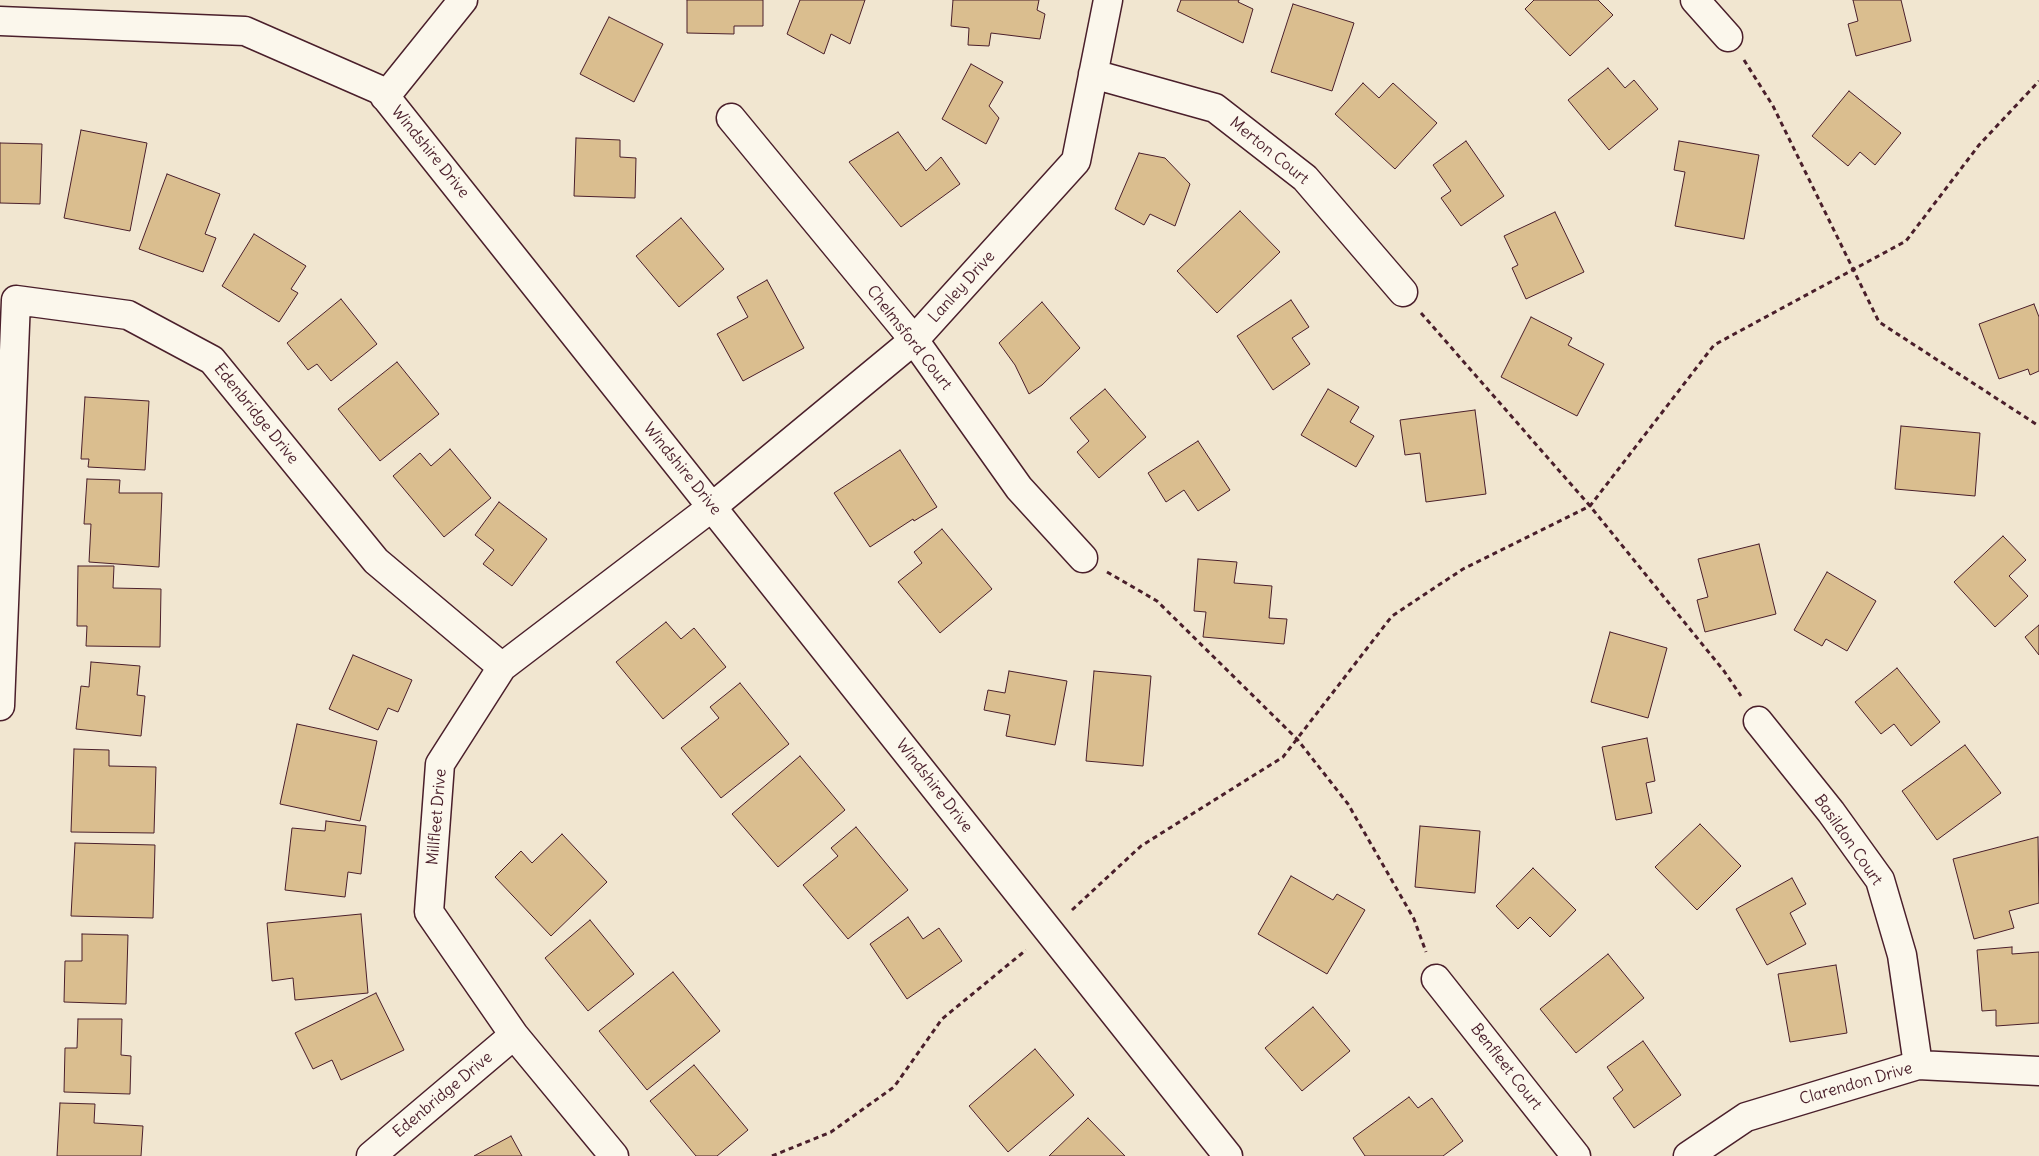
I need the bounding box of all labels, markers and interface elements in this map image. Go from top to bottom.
street label: Windshire Drive [387,102,473,202]
street label: Merton Court [1226,113,1312,189]
street label: Lanley Drive [925,247,999,327]
street label: Chelmsford Court [862,282,956,394]
street label: Edenbridge Drive [210,360,302,468]
street label: Windshire Drive [639,419,725,519]
street label: Windshire Drive [892,735,976,837]
street label: Millfleet Drive [423,768,451,866]
street label: Basildon Court [1810,791,1886,889]
street label: Benfleet Court [1466,1020,1546,1114]
street label: Edenbridge Drive [389,1048,497,1142]
street label: Clarendon Drive [1797,1059,1915,1109]

